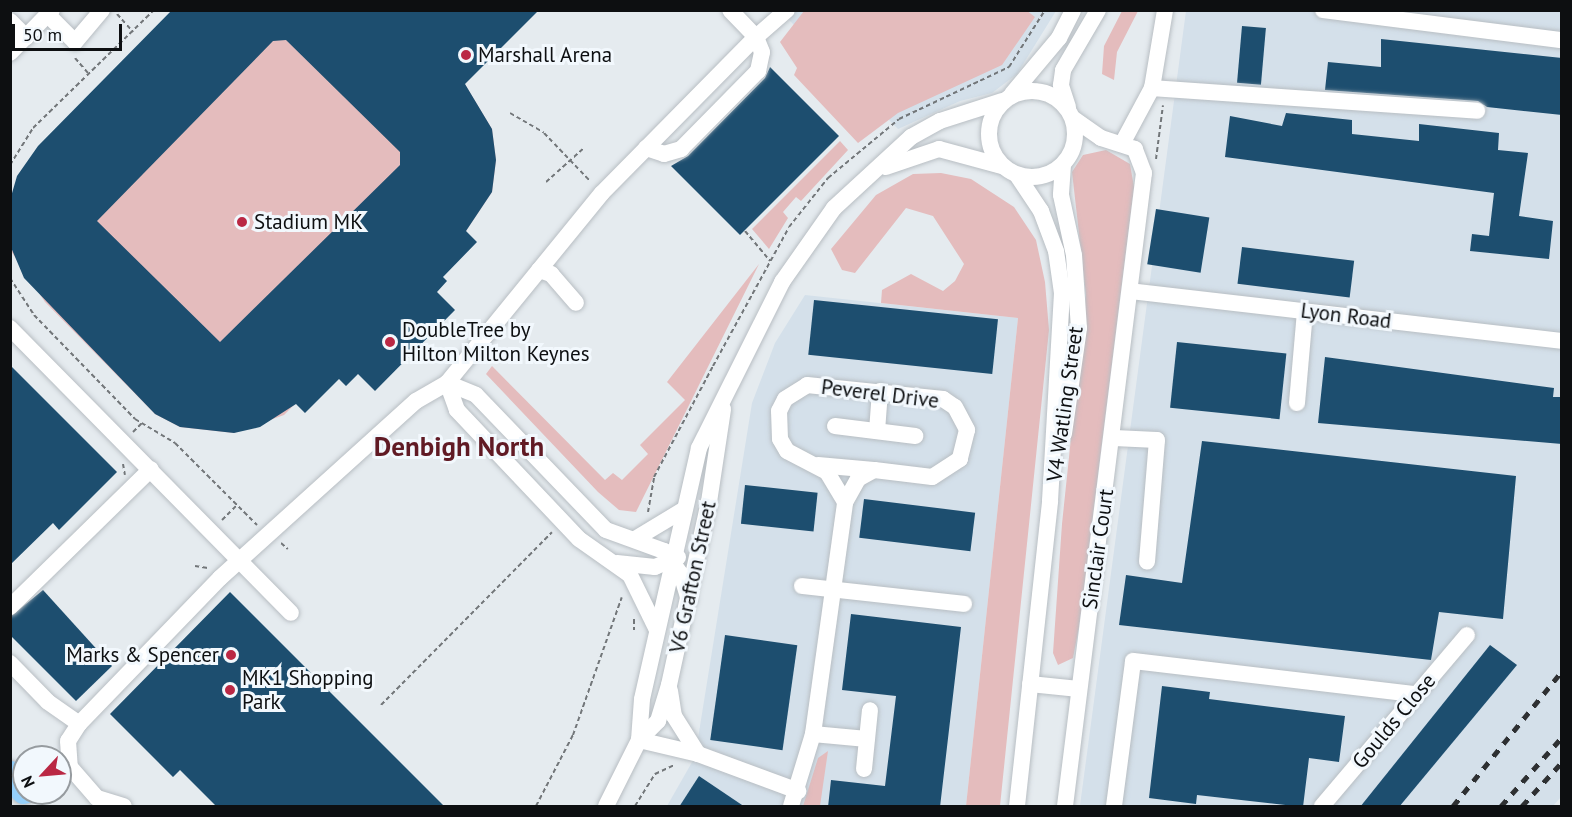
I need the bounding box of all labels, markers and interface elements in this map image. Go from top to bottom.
scale bar [15,12,124,50]
text: 50 m [23,23,62,46]
place label: Marshall Arena [478,42,613,68]
marker: Marshall Arena [459,48,473,62]
place label: Stadium MK [254,209,363,235]
marker: Stadium MK [235,215,249,229]
street label: Lyon Road [1299,298,1393,334]
place label: DoubleTree by Hilton Milton Keynes [402,317,590,367]
street label: V4 Watling Street [1042,325,1088,483]
marker: DoubleTree by Hilton Milton Keynes [383,335,397,349]
street label: Peverel Drive [820,374,940,414]
district label: Denbigh North [374,431,544,463]
street label: Sinclair Court [1077,487,1119,611]
street label: V6 Grafton Street [665,499,721,655]
place label: Marks & Spencer [66,642,219,668]
marker: Marks & Spencer [224,648,238,662]
place label: MK1 Shopping Park [242,665,373,715]
street label: Goulds Close [1347,668,1441,774]
marker: MK1 Shopping Park [223,683,237,697]
north arrow [12,745,72,805]
text: N [16,773,39,791]

